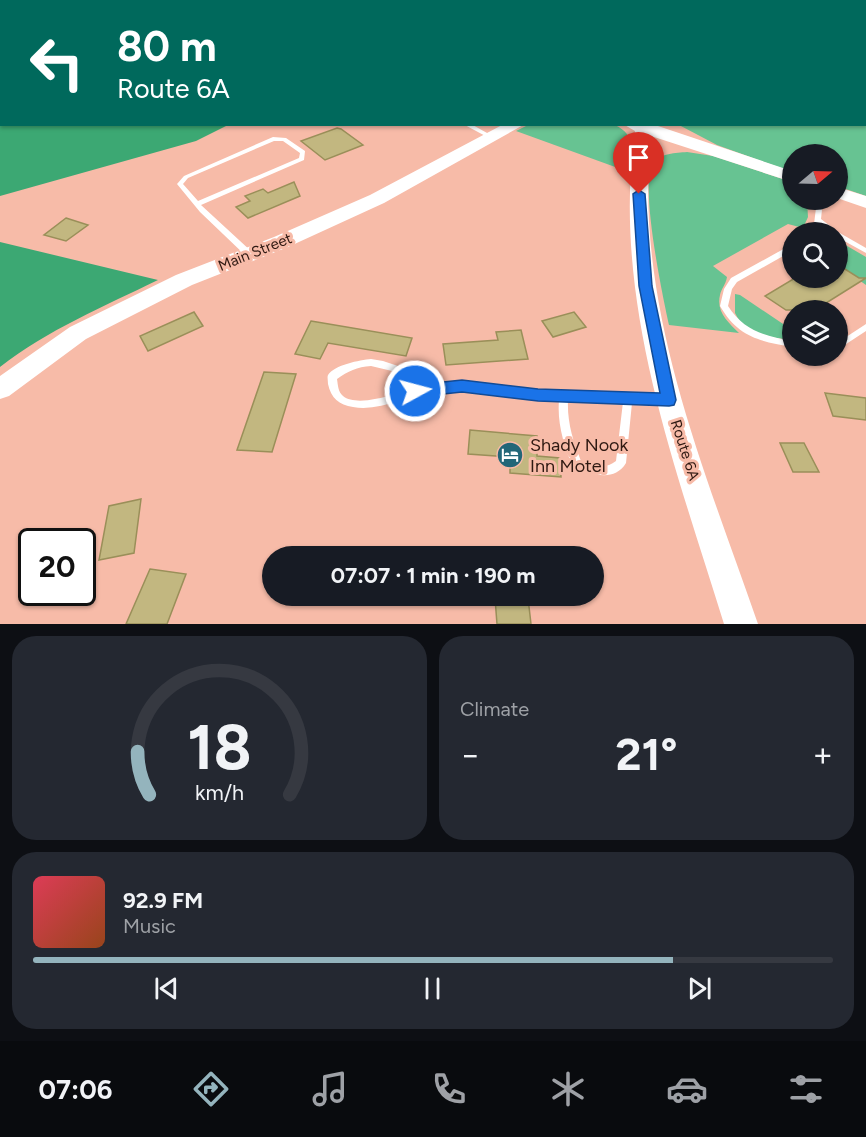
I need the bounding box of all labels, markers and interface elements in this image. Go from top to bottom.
text: 80 m [117,21,217,72]
icon: left [18,24,96,102]
text: Route 6A [117,72,230,105]
pin [613,132,664,194]
icon: arrive [622,141,655,174]
north arrow [782,144,848,210]
map controls [782,144,848,366]
button: search [782,222,848,288]
street label: Main Street [216,229,295,275]
button: layers [782,300,848,366]
position arrow [383,359,447,423]
street label: Route 6A [667,417,703,483]
place label: Shady Nook Inn Motel [530,434,629,477]
hotel icon: Shady Nook Inn Motel [495,440,525,470]
speed limit sign: 20 [18,528,96,606]
text: 07:07 · 1 min · 190 m [331,562,535,589]
text: Climate [460,697,529,721]
text: 18 [187,710,252,785]
text: 21° [615,727,678,781]
text: − [460,735,481,774]
text: + [812,735,833,774]
text: km/h [195,780,244,805]
text: 92.9 FM [123,887,203,914]
text: Music [123,914,176,938]
icon: previous [150,972,183,1005]
icon: pause [416,972,449,1005]
icon: next [683,972,716,1005]
icon: directions [190,1068,232,1110]
icon: music [309,1068,351,1110]
icon: phone [428,1068,470,1110]
icon: climate [547,1068,589,1110]
icon: car [666,1068,708,1110]
icon: filters [785,1068,827,1110]
text: 07:06 [39,1073,112,1106]

